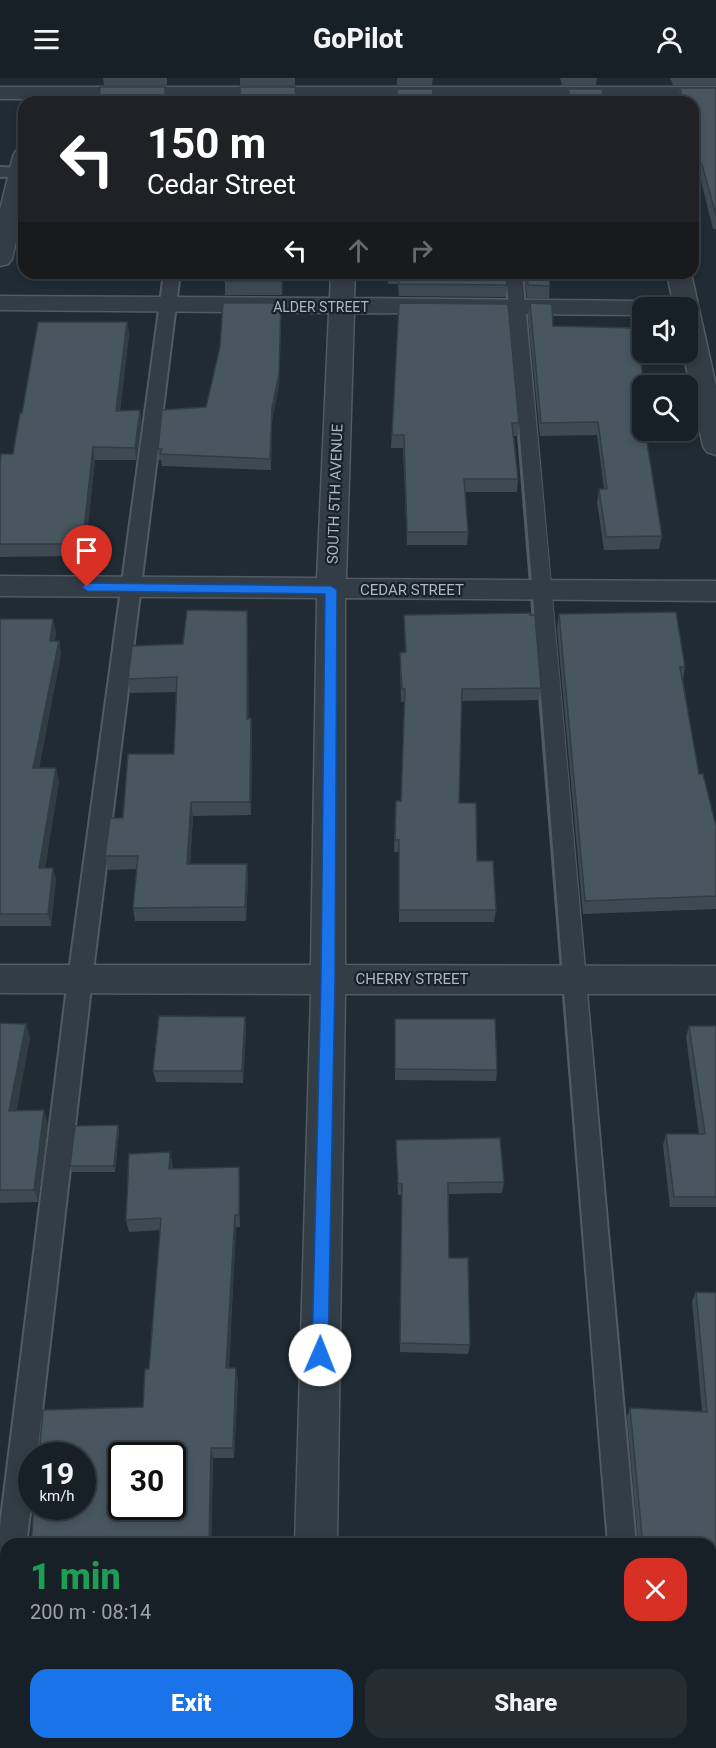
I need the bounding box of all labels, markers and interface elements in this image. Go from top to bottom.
icon: menu [30,23,63,56]
text: GoPilot [313,23,403,55]
icon: person [653,23,686,56]
text: 150 m [147,119,266,168]
icon: left [48,120,126,198]
text: Cedar Street [147,169,296,201]
icon: left [279,234,312,267]
icon: ahead [342,234,375,267]
icon: right [405,234,438,267]
map controls [632,297,698,441]
button: sound [632,297,698,363]
street label: ALDER STREET [273,299,369,315]
button: search [632,375,698,441]
street label: SOUTH 5TH AVENUE [324,423,346,564]
pin [61,525,112,587]
icon: arrive [70,534,103,567]
street label: CEDAR STREET [360,581,464,599]
street label: CHERRY STREET [355,970,469,988]
position arrow [288,1323,352,1387]
speed limit sign: 30 [108,1442,186,1520]
text: 19 [40,1456,74,1491]
text: km/h [39,1487,75,1505]
text: 1 min [30,1556,121,1598]
button: close [624,1558,687,1621]
text: 200 m · 08:14 [30,1600,151,1624]
button: Exit [30,1669,353,1738]
button: Share [365,1669,687,1738]

